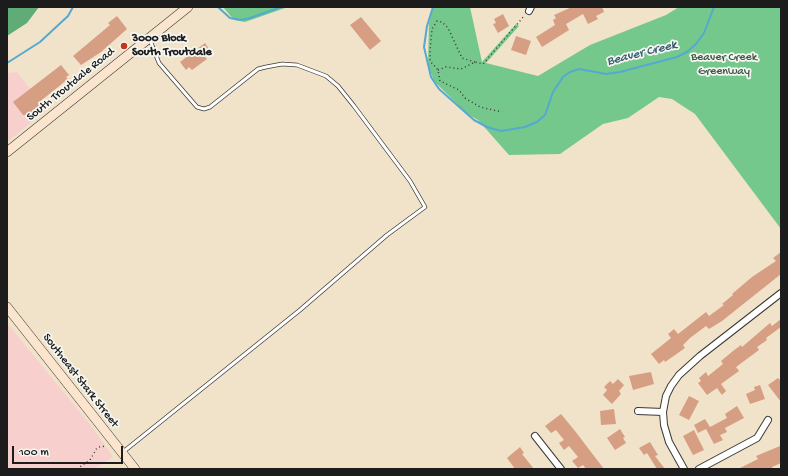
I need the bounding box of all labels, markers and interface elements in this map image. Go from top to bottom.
place label: 3000 Block South Troutdale [132,32,212,60]
water label: Beaver Creek [605,38,679,70]
marker: 3000 Block South Troutdale [119,41,129,51]
street label: South Troutdale Road [24,45,118,125]
park label: Beaver Creek Greenway [691,51,757,79]
street label: Southeast Stark Street [39,331,121,431]
scale bar [14,438,125,464]
text: 100 m [19,446,49,460]

